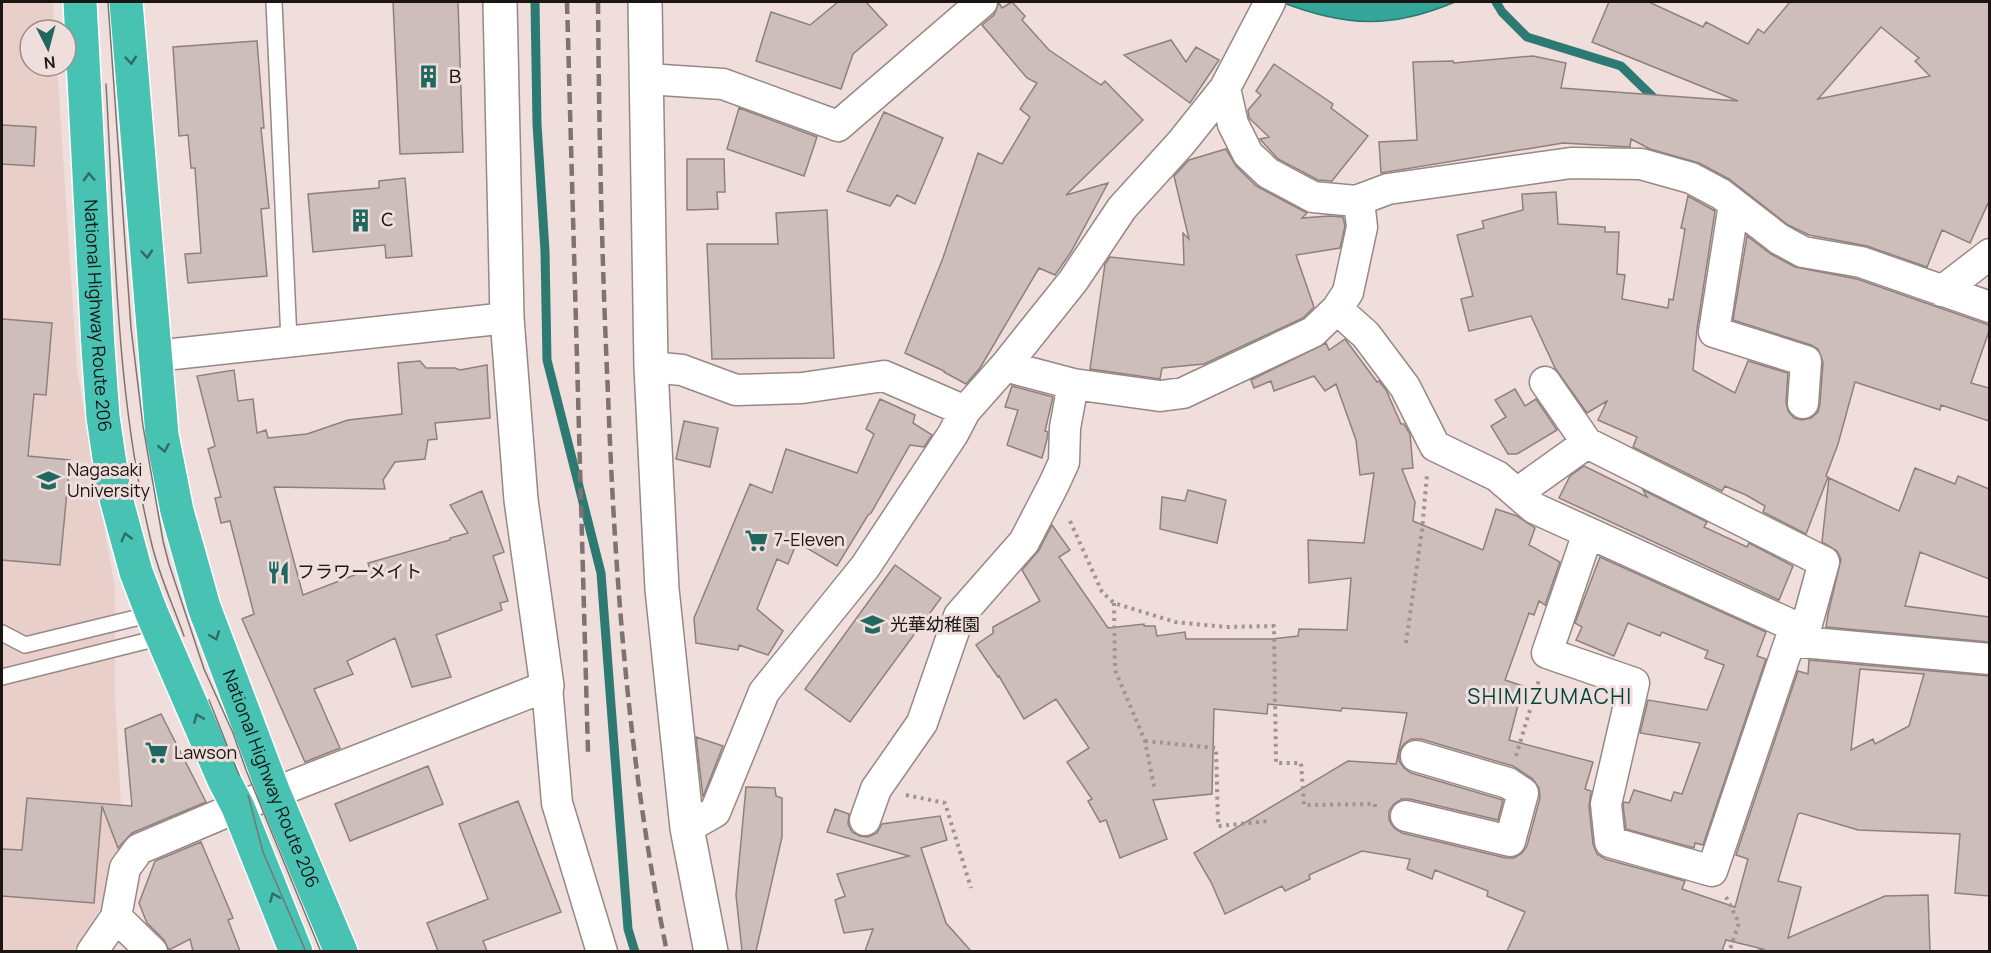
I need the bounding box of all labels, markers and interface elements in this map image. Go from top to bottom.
north arrow [18,18,78,78]
text: N [43,51,56,74]
one-way arrow [124,55,137,64]
building icon: Ｂ [415,64,441,90]
place label: Ｂ [446,64,464,88]
one-way arrow [82,172,95,181]
street label: National Highway Route 206 [79,199,118,433]
building icon: Ｃ [347,207,373,233]
place label: Ｃ [378,207,396,231]
one-way arrow [140,250,153,259]
one-way arrow [157,443,170,453]
place label: Nagasaki University [67,457,151,502]
school or university icon: Nagasaki University [36,467,62,493]
supermarket icon: 7-Eleven [743,527,769,553]
place label: 7-Eleven [774,527,845,551]
one-way arrow [121,532,133,543]
restaurant icon: フラワーメイト [266,559,292,585]
place label: フラワーメイト [297,559,422,583]
school or university icon: 光華幼稚園 [859,612,885,638]
place label: 光華幼稚園 [890,612,980,636]
one-way arrow [208,630,220,641]
street label: National Highway Route 206 [218,666,326,891]
district label: SHIMIZUMACHI [1467,682,1633,710]
one-way arrow [193,713,205,724]
supermarket icon: Lawson [143,740,169,766]
place label: Lawson [174,740,237,764]
one-way arrow [269,892,281,903]

